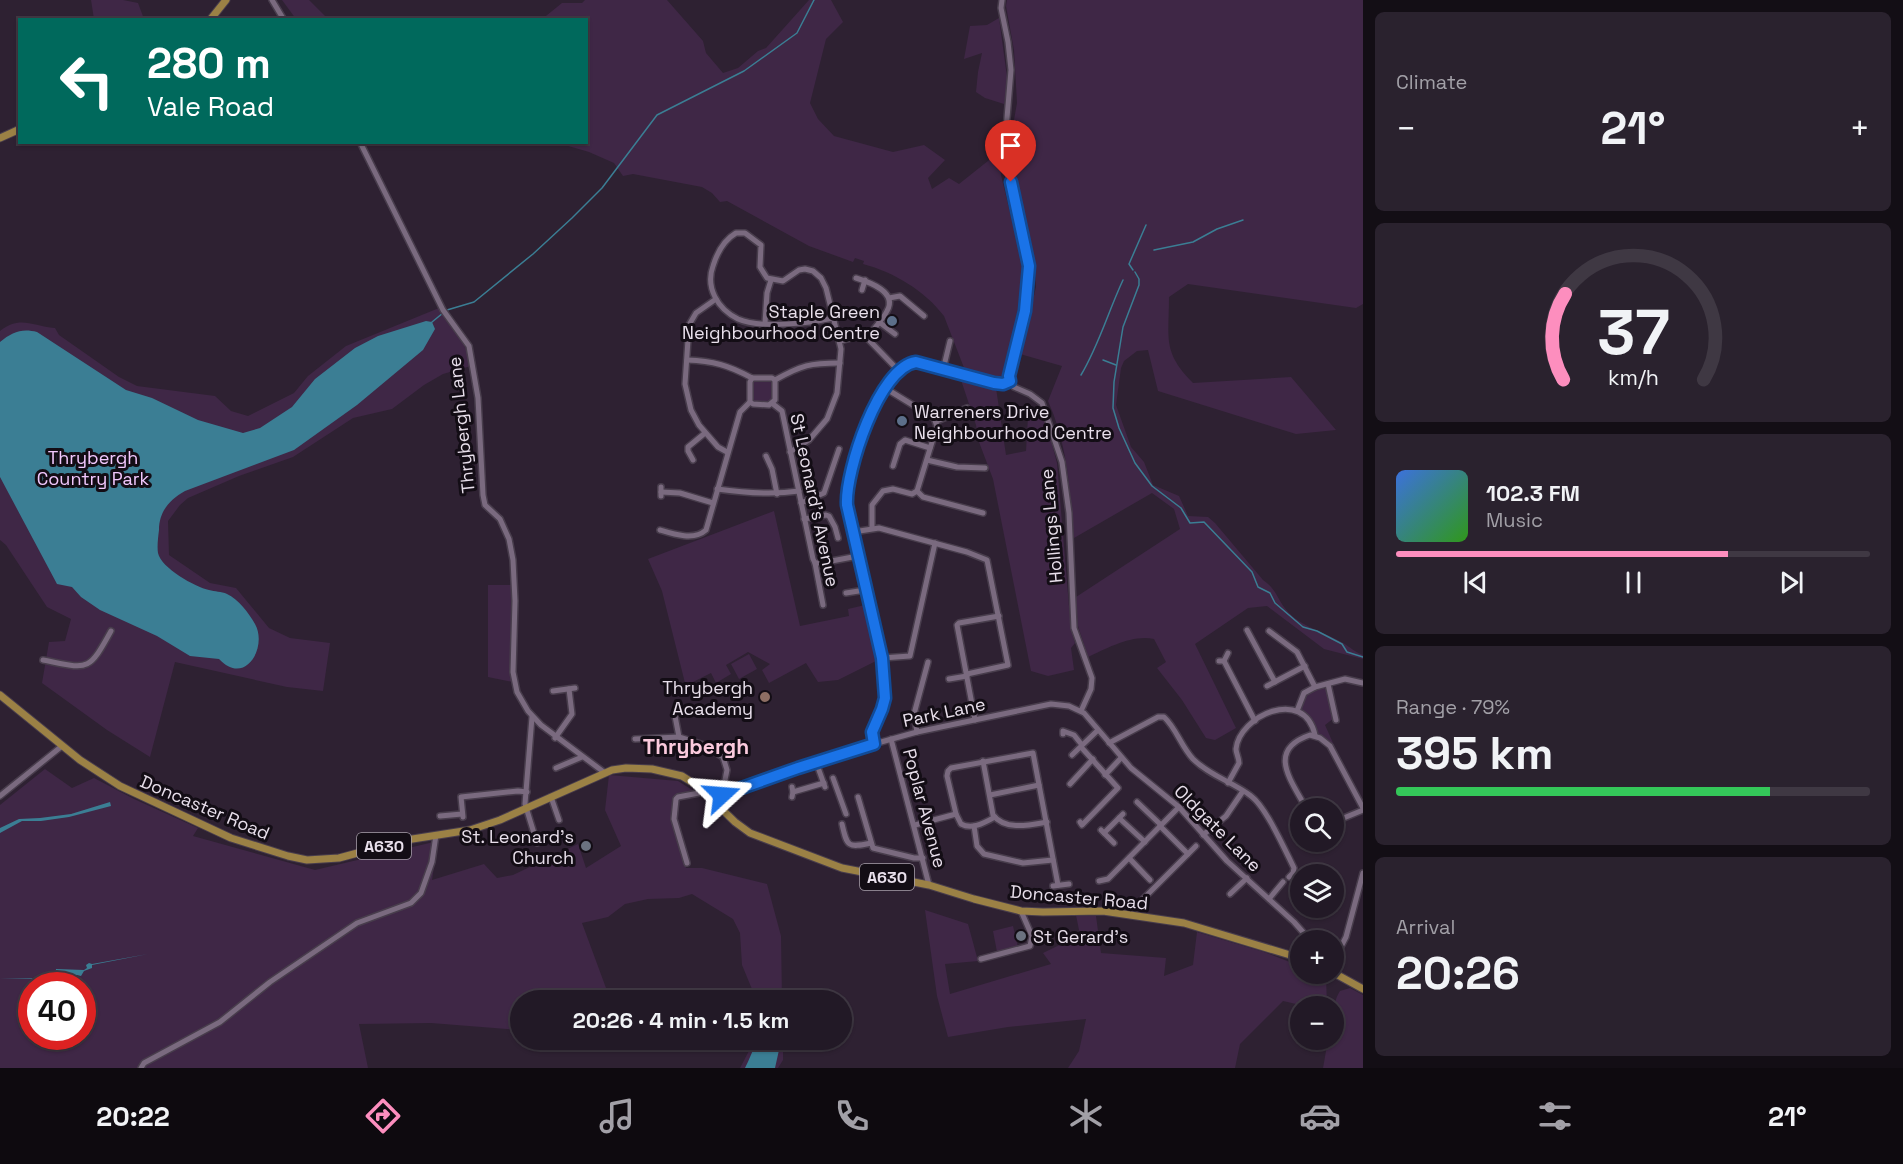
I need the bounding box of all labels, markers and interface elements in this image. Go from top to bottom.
text: 280 m [147,37,271,90]
icon: left [48,42,126,120]
text: Climate [1396,69,1467,95]
text: Vale Road [147,89,274,124]
text: 21° [1601,100,1665,157]
text: − [1396,108,1416,150]
text: + [1850,108,1870,150]
pin [985,120,1036,182]
icon: arrive [994,129,1027,162]
text: 37 [1597,293,1669,372]
place label: Staple Green Neighbourhood Centre [682,300,880,344]
marker: Staple Green Neighbourhood Centre [885,314,899,328]
street label: Thrybergh Lane [442,356,480,494]
text: km/h [1607,364,1659,391]
place label: Warreners Drive Neighbourhood Centre [914,400,1112,444]
street label: St Leonard's Avenue [785,411,845,589]
marker: Warreners Drive Neighbourhood Centre [895,414,909,428]
park label: Thrybergh Country Park [37,446,150,490]
street label: Hollings Lane [1035,468,1067,584]
text: 102.3 FM [1486,479,1580,507]
text: Music [1486,507,1543,533]
icon: previous [1459,566,1492,599]
icon: pause [1617,566,1650,599]
icon: next [1775,566,1808,599]
place label: Thrybergh Academy [662,676,753,720]
marker: Thrybergh Academy [758,690,772,704]
street label: Park Lane [901,692,987,732]
text: Range · 79% [1396,694,1510,720]
text: 395 km [1396,725,1553,782]
district label: Thrybergh [643,733,749,760]
street label: Poplar Avenue [898,746,952,870]
position arrow [690,763,754,827]
street label: Doncaster Road [137,769,273,845]
street label: Oldgate Lane [1169,779,1267,877]
map controls [1290,798,1344,1050]
button: search [1290,798,1344,852]
place label: St. Leonard's Church [461,825,574,869]
road number: A630 [357,833,411,859]
marker: St. Leonard's Church [579,839,593,853]
road number: A630 [860,864,914,890]
button: layers [1290,864,1344,918]
street label: Doncaster Road [1009,880,1149,914]
text: Arrival [1396,914,1455,940]
place label: St Gerard's [1033,925,1128,948]
marker: St Gerard's [1014,929,1028,943]
button: + [1290,930,1344,984]
text: 20:26 [1396,945,1520,1002]
speed limit sign: 40 [18,972,96,1050]
button: − [1290,996,1344,1050]
text: 20:26 · 4 min · 1.5 km [573,1006,789,1034]
icon: directions [362,1095,404,1137]
icon: music [596,1095,638,1137]
icon: phone [831,1095,873,1137]
icon: climate [1065,1095,1107,1137]
icon: car [1299,1095,1341,1137]
icon: filters [1534,1095,1576,1137]
text: 20:22 [96,1099,170,1134]
text: 21° [1768,1099,1807,1134]

